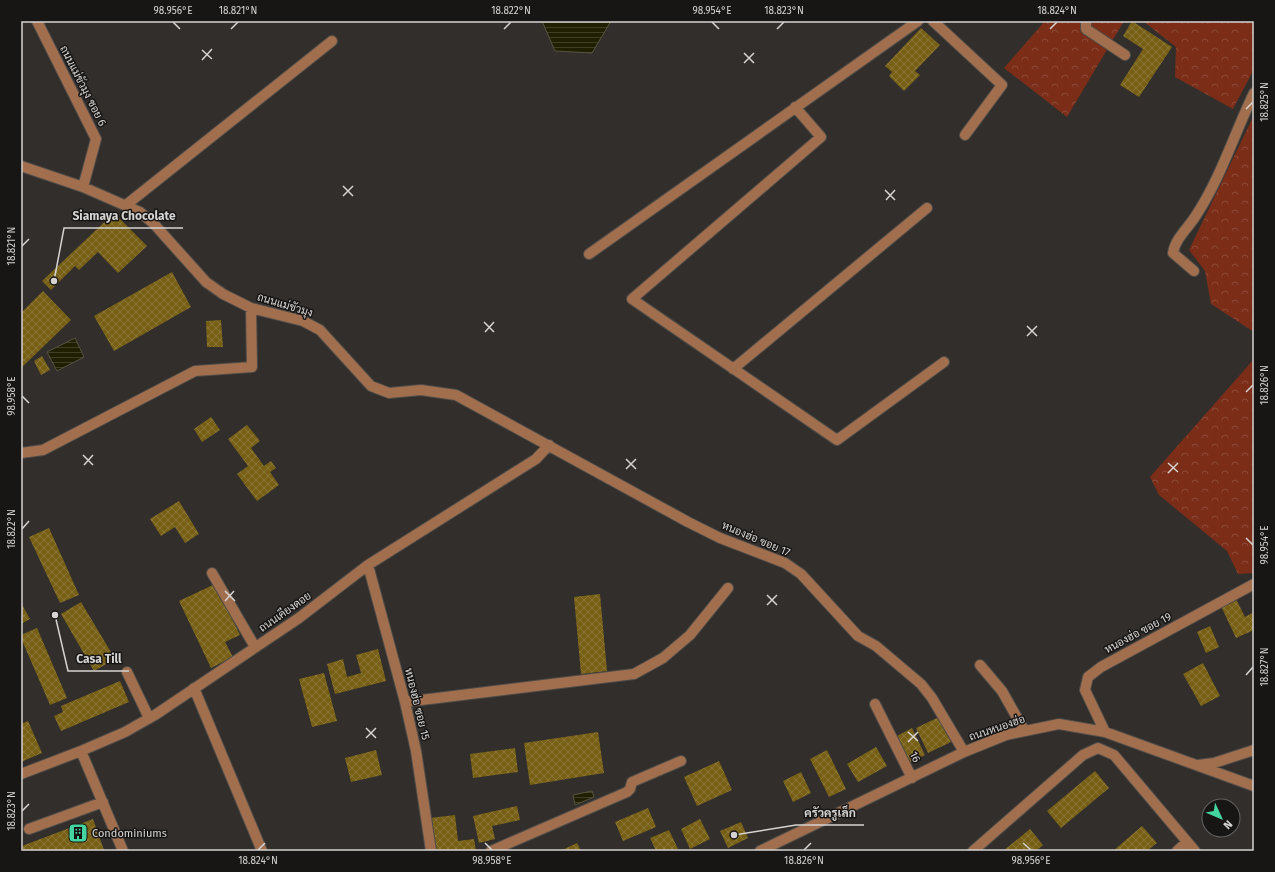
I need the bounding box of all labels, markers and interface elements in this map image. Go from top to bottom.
text: 98.956°E [154,5,192,17]
text: 18.821°N [219,5,257,17]
text: 18.822°N [491,5,531,17]
text: 98.954°E [692,5,732,17]
text: 18.823°N [764,5,804,17]
text: 18.824°N [1037,5,1077,17]
street label: ถนนแม่ขัวมุง ซอย 6 [55,43,110,129]
text: 18.825°N [1259,82,1271,122]
callout: Siamaya Chocolate [64,204,183,228]
text: Siamaya Chocolate [72,209,176,223]
text: 18.821°N [6,227,18,265]
street label: ถนนแม่ขัวมุง [255,289,315,322]
text: 18.826°N [1259,365,1271,405]
text: 98.958°E [6,376,18,416]
text: 18.822°N [6,509,18,549]
street label: หนองฮ่อ ซอย 17 [720,518,793,559]
text: 98.954°E [1259,525,1271,565]
street label: ถนนเคียงดอย [255,588,314,635]
street label: หนองฮ่อ ซอย 19 [1102,609,1174,656]
callout: Casa Till [68,647,129,671]
text: 18.827°N [1259,647,1271,687]
text: Casa Till [76,652,122,666]
street label: หนองฮ่อ ซอย 15 [402,666,433,742]
street label: ถนนหนองฮ่อ [967,711,1027,744]
street label: 16 [907,749,923,765]
text: 18.823°N [6,791,18,831]
north arrow [1201,798,1241,838]
callout: ครัวครูเล็ก [796,801,864,825]
text: ครัวครูเล็ก [804,805,856,821]
text: N [1221,817,1235,832]
building icon: Condominiums [67,822,89,844]
place label: Condominiums [92,827,167,840]
text: 18.824°N [238,855,278,867]
text: 98.958°E [472,855,512,867]
text: 18.826°N [784,855,824,867]
text: 98.956°E [1012,855,1050,867]

